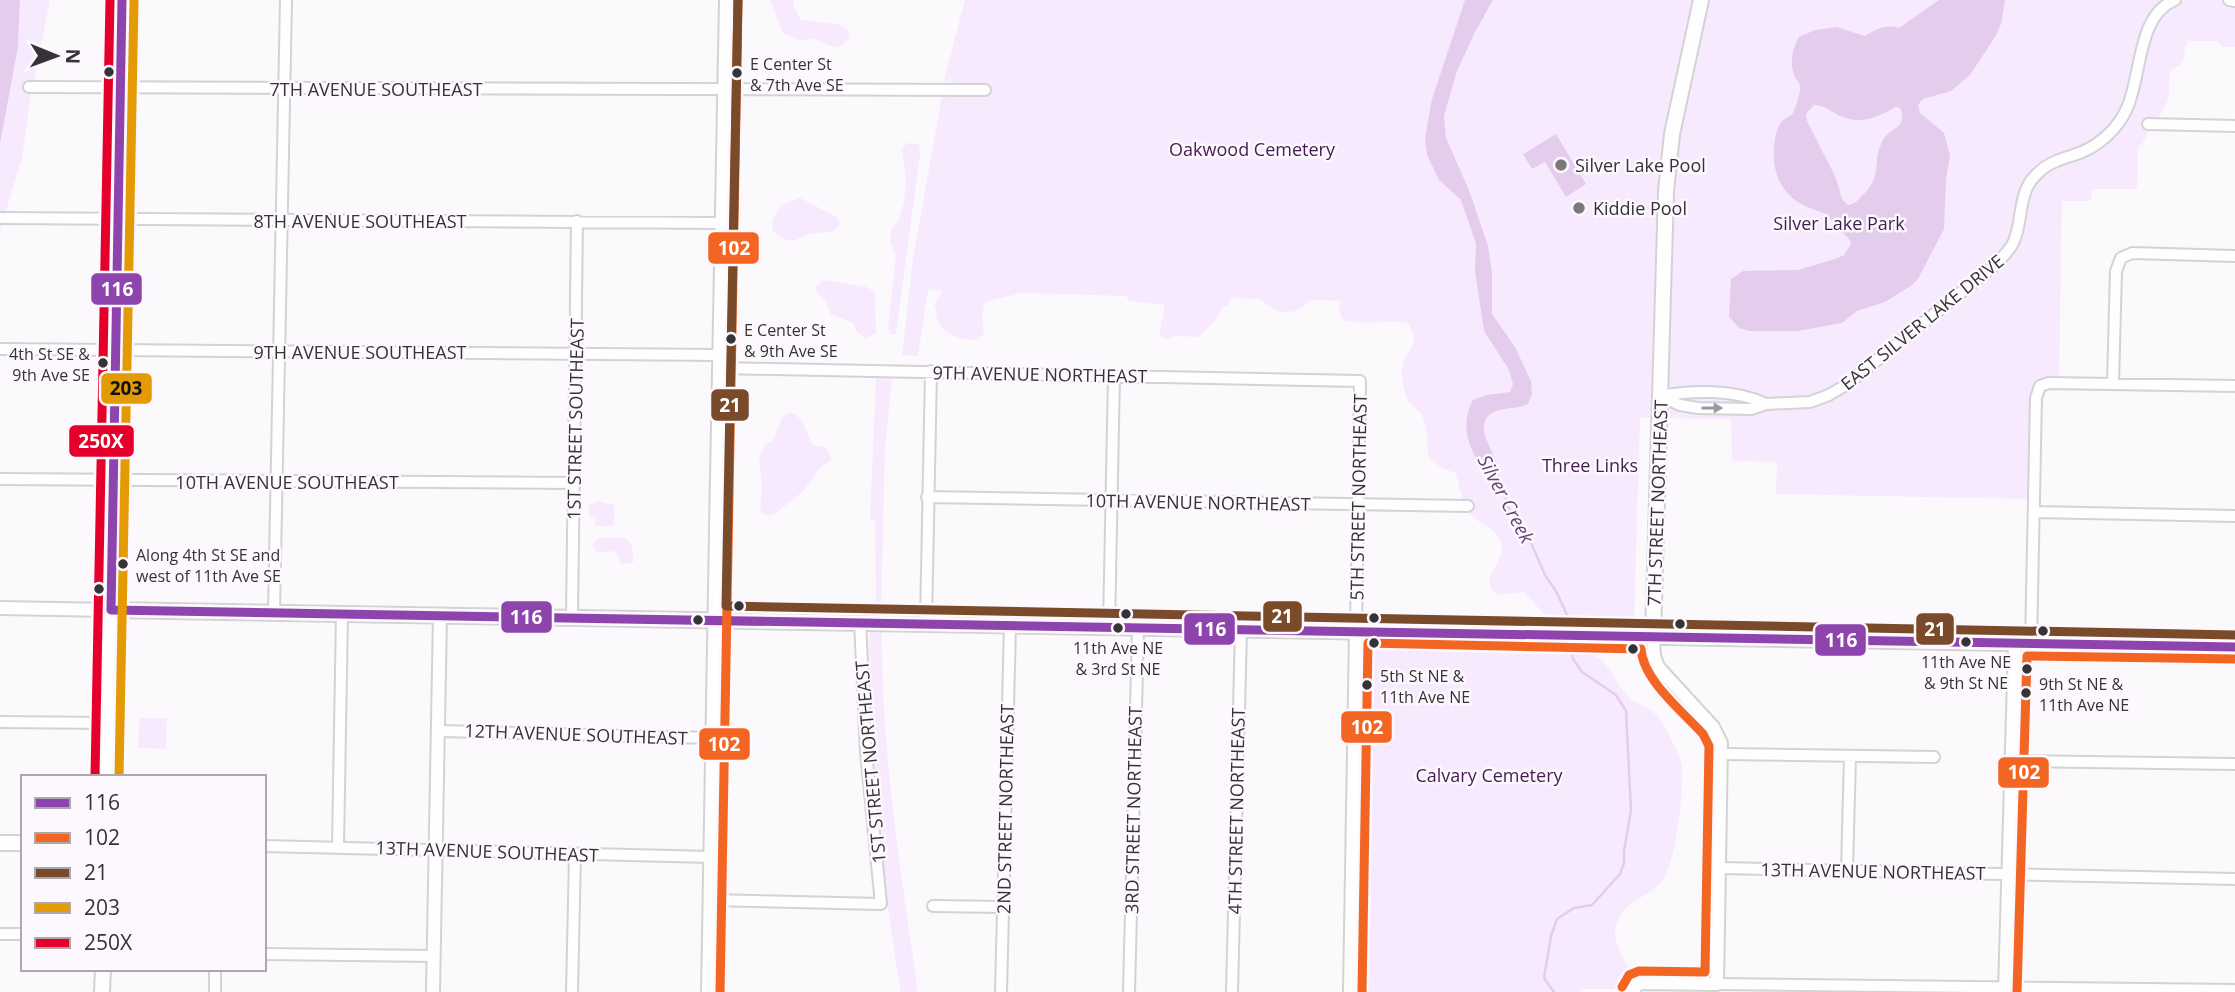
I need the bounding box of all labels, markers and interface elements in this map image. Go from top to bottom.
north arrow [21,21,91,91]
text: N [60,48,86,64]
place label: E Center St & 7th Ave SE [750,53,844,96]
unlabelled marker [102,65,116,79]
marker: E Center St & 7th Ave SE [730,66,744,80]
street label: 7TH AVENUE SOUTHEAST [270,77,483,101]
park label: Oakwood Cemetery [1169,137,1336,161]
place label: Silver Lake Pool [1575,153,1706,177]
marker: Silver Lake Pool [1553,157,1569,173]
place label: Kiddie Pool [1593,196,1687,220]
marker: Kiddie Pool [1571,200,1587,216]
street label: 8TH AVENUE SOUTHEAST [254,209,467,233]
park label: Silver Lake Park [1773,211,1905,235]
line badge: 102 [707,231,760,265]
text: 102 [718,235,750,261]
street label: EAST SILVER LAKE DRIVE [1836,249,2008,395]
line badge: 116 [90,272,143,306]
text: 116 [101,276,133,302]
street label: 1ST STREET SOUTHEAST [561,318,589,520]
place label: E Center St & 9th Ave SE [744,319,838,362]
marker: E Center St & 9th Ave SE [724,332,738,346]
street label: 9TH AVENUE SOUTHEAST [254,340,467,364]
place label: 4th St SE & 9th Ave SE [9,343,90,386]
marker: 4th St SE & 9th Ave SE [96,356,110,370]
street label: 9TH AVENUE NORTHEAST [932,360,1148,388]
line badge: 203 [100,372,153,405]
text: 203 [110,375,142,401]
line badge: 21 [710,388,750,422]
text: 21 [719,392,741,418]
street label: 5TH STREET NORTHEAST [1344,393,1372,601]
street label: 7TH STREET NORTHEAST [1641,399,1673,607]
one-way arrow [1701,402,1723,414]
line badge: 250X [68,424,135,458]
text: 250X [78,428,124,454]
water label: Silver Creek [1472,450,1541,548]
park label: Three Links [1542,453,1638,477]
street label: 10TH AVENUE SOUTHEAST [175,470,399,494]
street label: 10TH AVENUE NORTHEAST [1085,488,1311,516]
place label: Along 4th St SE and west of 11th Ave SE [136,544,281,587]
marker: Along 4th St SE and west of 11th Ave SE [116,557,130,571]
unlabelled marker [92,582,106,596]
unlabelled marker [732,599,746,613]
line badge: 116 [500,600,553,634]
line badge: 21 [1262,600,1303,633]
text: 21 [1271,603,1293,629]
text: 116 [510,604,542,630]
unlabelled marker [1119,607,1133,621]
unlabelled marker [1367,611,1381,625]
line badge: 116 [1183,612,1236,646]
line badge: 21 [1915,612,1955,646]
unlabelled marker [691,613,705,627]
text: 116 [1194,616,1226,642]
text: 21 [1924,616,1946,642]
unlabelled marker [1673,617,1687,631]
marker: 11th Ave NE & 3rd St NE [1111,621,1125,635]
line badge: 116 [1814,623,1867,657]
unlabelled marker [2036,624,2050,638]
text: 116 [1825,627,1857,653]
marker: 11th Ave NE & 9th St NE [1959,635,1973,649]
unlabelled marker [1367,636,1381,650]
place label: 11th Ave NE & 3rd St NE [1073,637,1163,680]
unlabelled marker [1626,642,1640,656]
place label: 11th Ave NE & 9th St NE [1921,651,2011,694]
street label: 1ST STREET NORTHEAST [849,660,891,864]
unlabelled marker [2020,662,2034,676]
place label: 5th St NE & 11th Ave NE [1380,665,1470,708]
place label: 9th St NE & 11th Ave NE [2039,673,2129,716]
marker: 5th St NE & 11th Ave NE [1360,678,1374,692]
marker: 9th St NE & 11th Ave NE [2019,686,2033,700]
street label: 2ND STREET NORTHEAST [991,704,1019,914]
street label: 3RD STREET NORTHEAST [1119,706,1147,914]
street label: 4TH STREET NORTHEAST [1222,707,1250,915]
line badge: 102 [1340,710,1393,744]
text: 102 [1351,714,1383,740]
street label: 12TH AVENUE SOUTHEAST [464,718,688,750]
line badge: 102 [698,727,751,761]
text: 102 [708,731,740,757]
line badge: 102 [1997,756,2050,789]
text: 102 [2008,759,2040,785]
park label: Calvary Cemetery [1415,763,1564,787]
legend [21,775,266,971]
text: 116 [84,788,120,816]
text: 102 [84,823,120,851]
street label: 13TH AVENUE SOUTHEAST [375,835,599,867]
street label: 13TH AVENUE NORTHEAST [1760,857,1986,885]
text: 21 [84,858,108,886]
text: 203 [84,893,120,921]
text: 250X [84,928,133,956]

